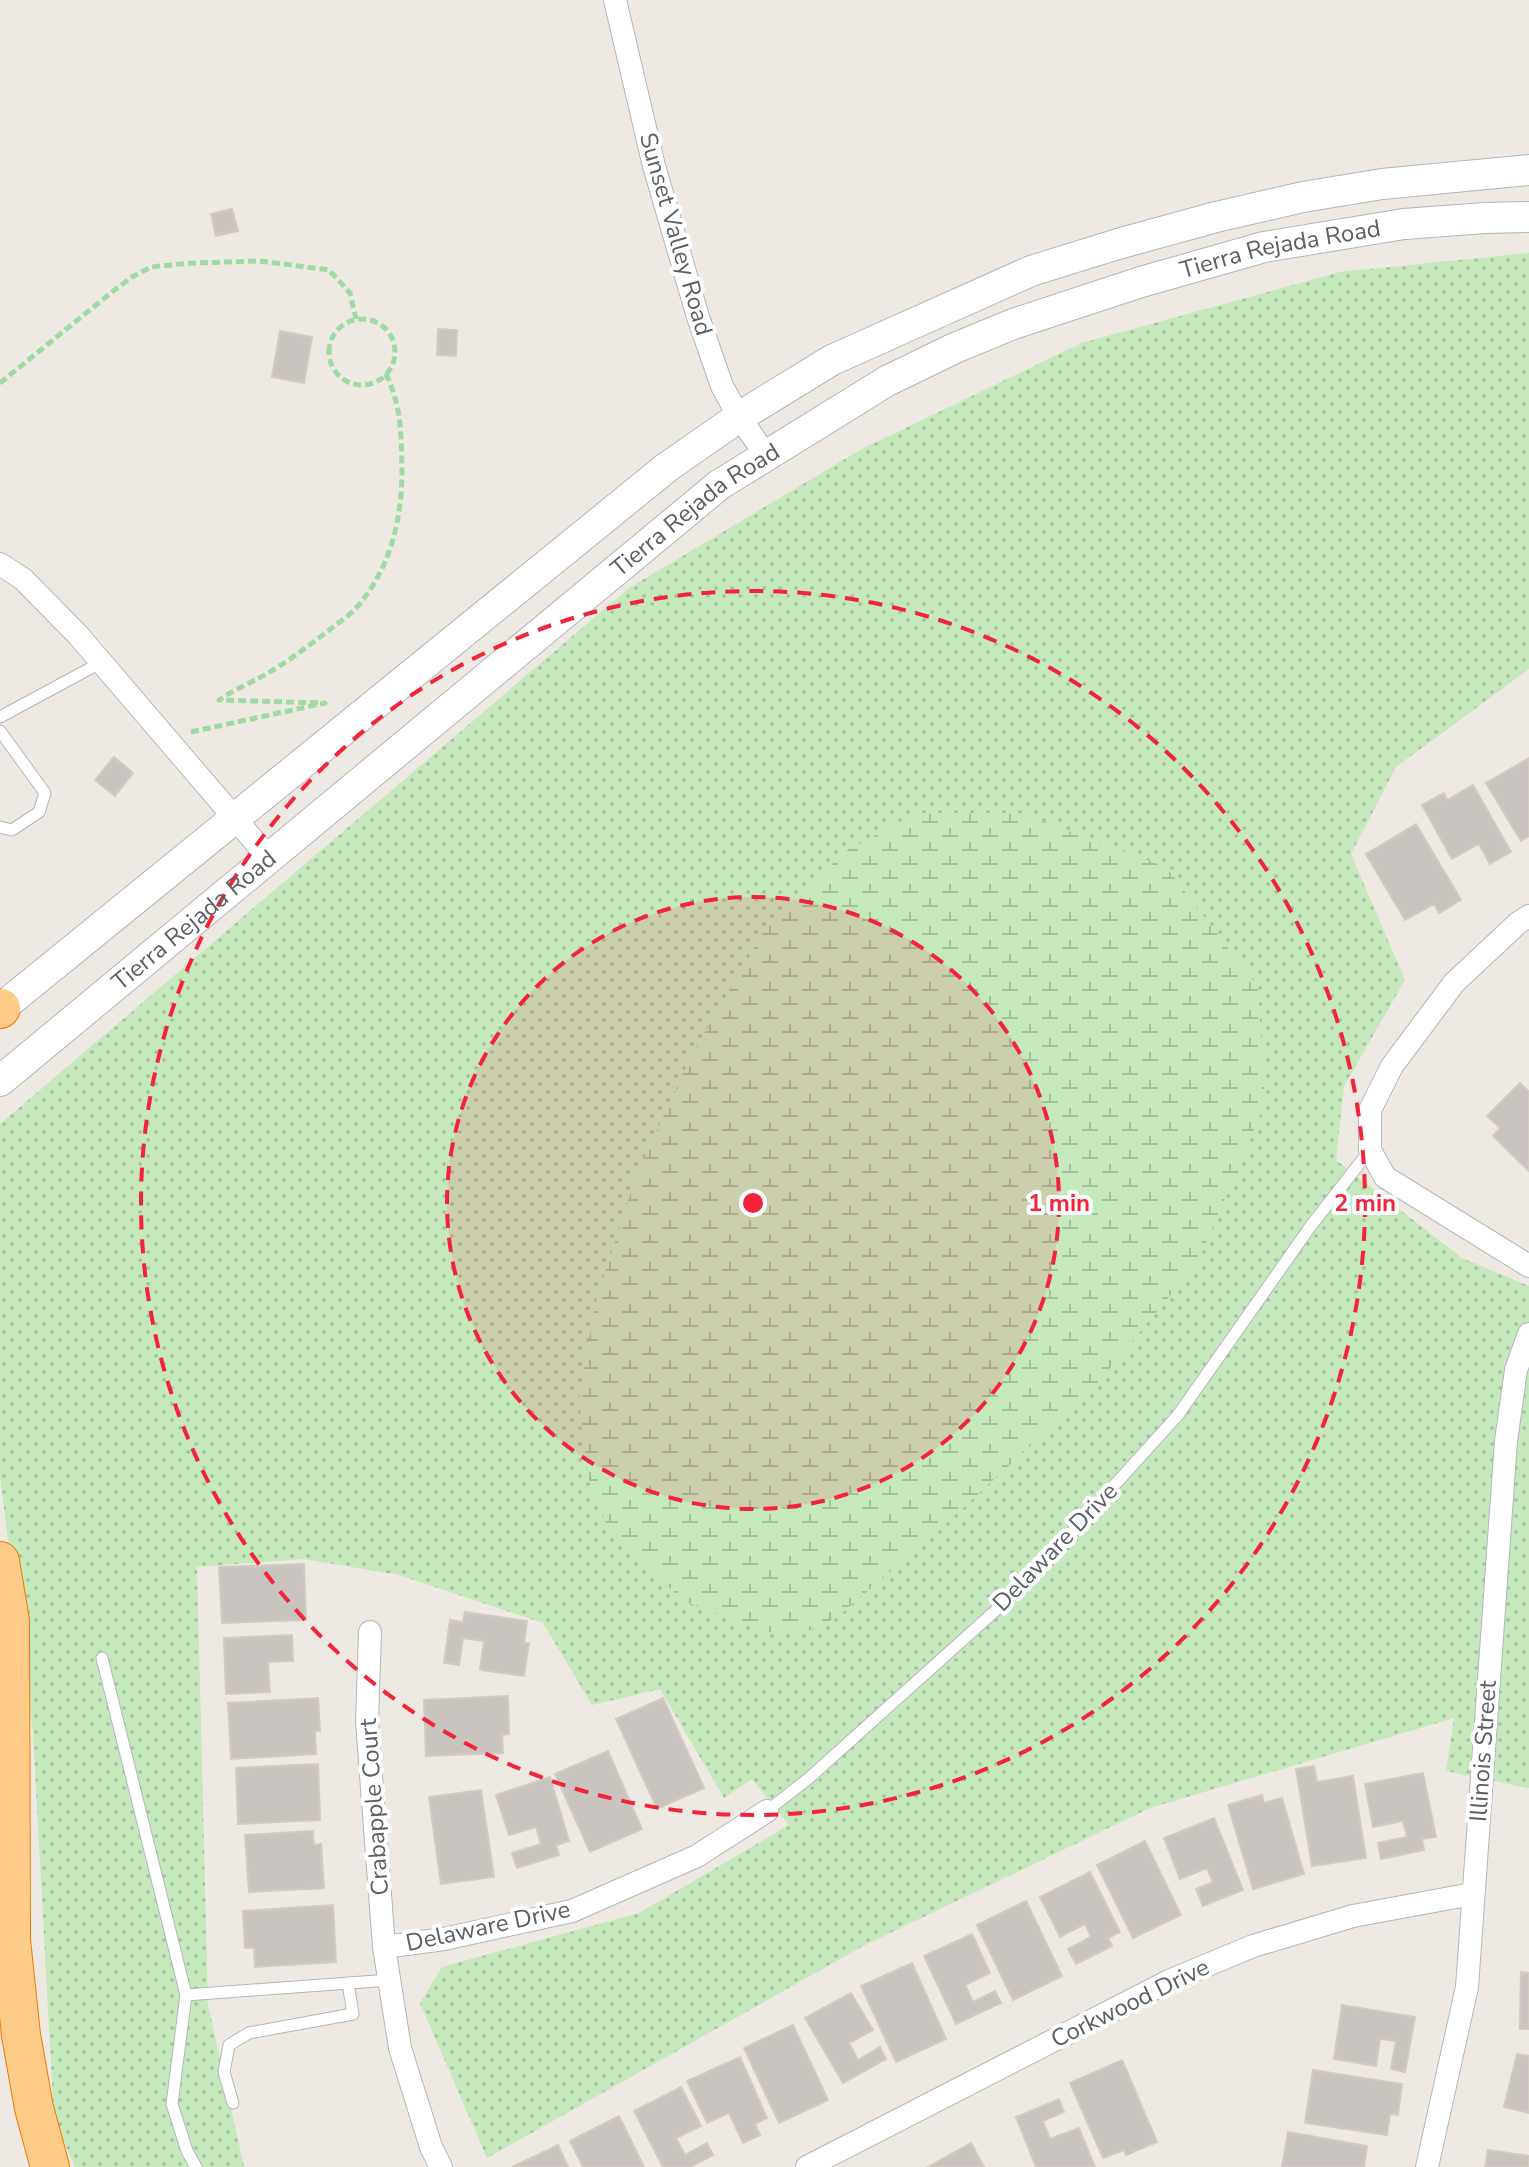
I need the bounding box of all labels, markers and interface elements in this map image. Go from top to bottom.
street label: Sunset Valley Road [632,129,720,339]
street label: Tierra Rejada Road [1176,212,1383,286]
street label: Tierra Rejada Road [604,435,786,584]
street label: Tierra Rejada Road [105,843,283,998]
text: 1 min [1028,1187,1090,1219]
text: 2 min [1334,1187,1396,1219]
centre of rings [739,1189,767,1217]
street label: Delaware Drive [985,1476,1125,1618]
street label: Illinois Street [1462,1679,1504,1823]
street label: Crabapple Court [352,1717,396,1897]
street label: Delaware Drive [403,1893,573,1959]
street label: Corkwood Drive [1045,1951,1215,2055]

